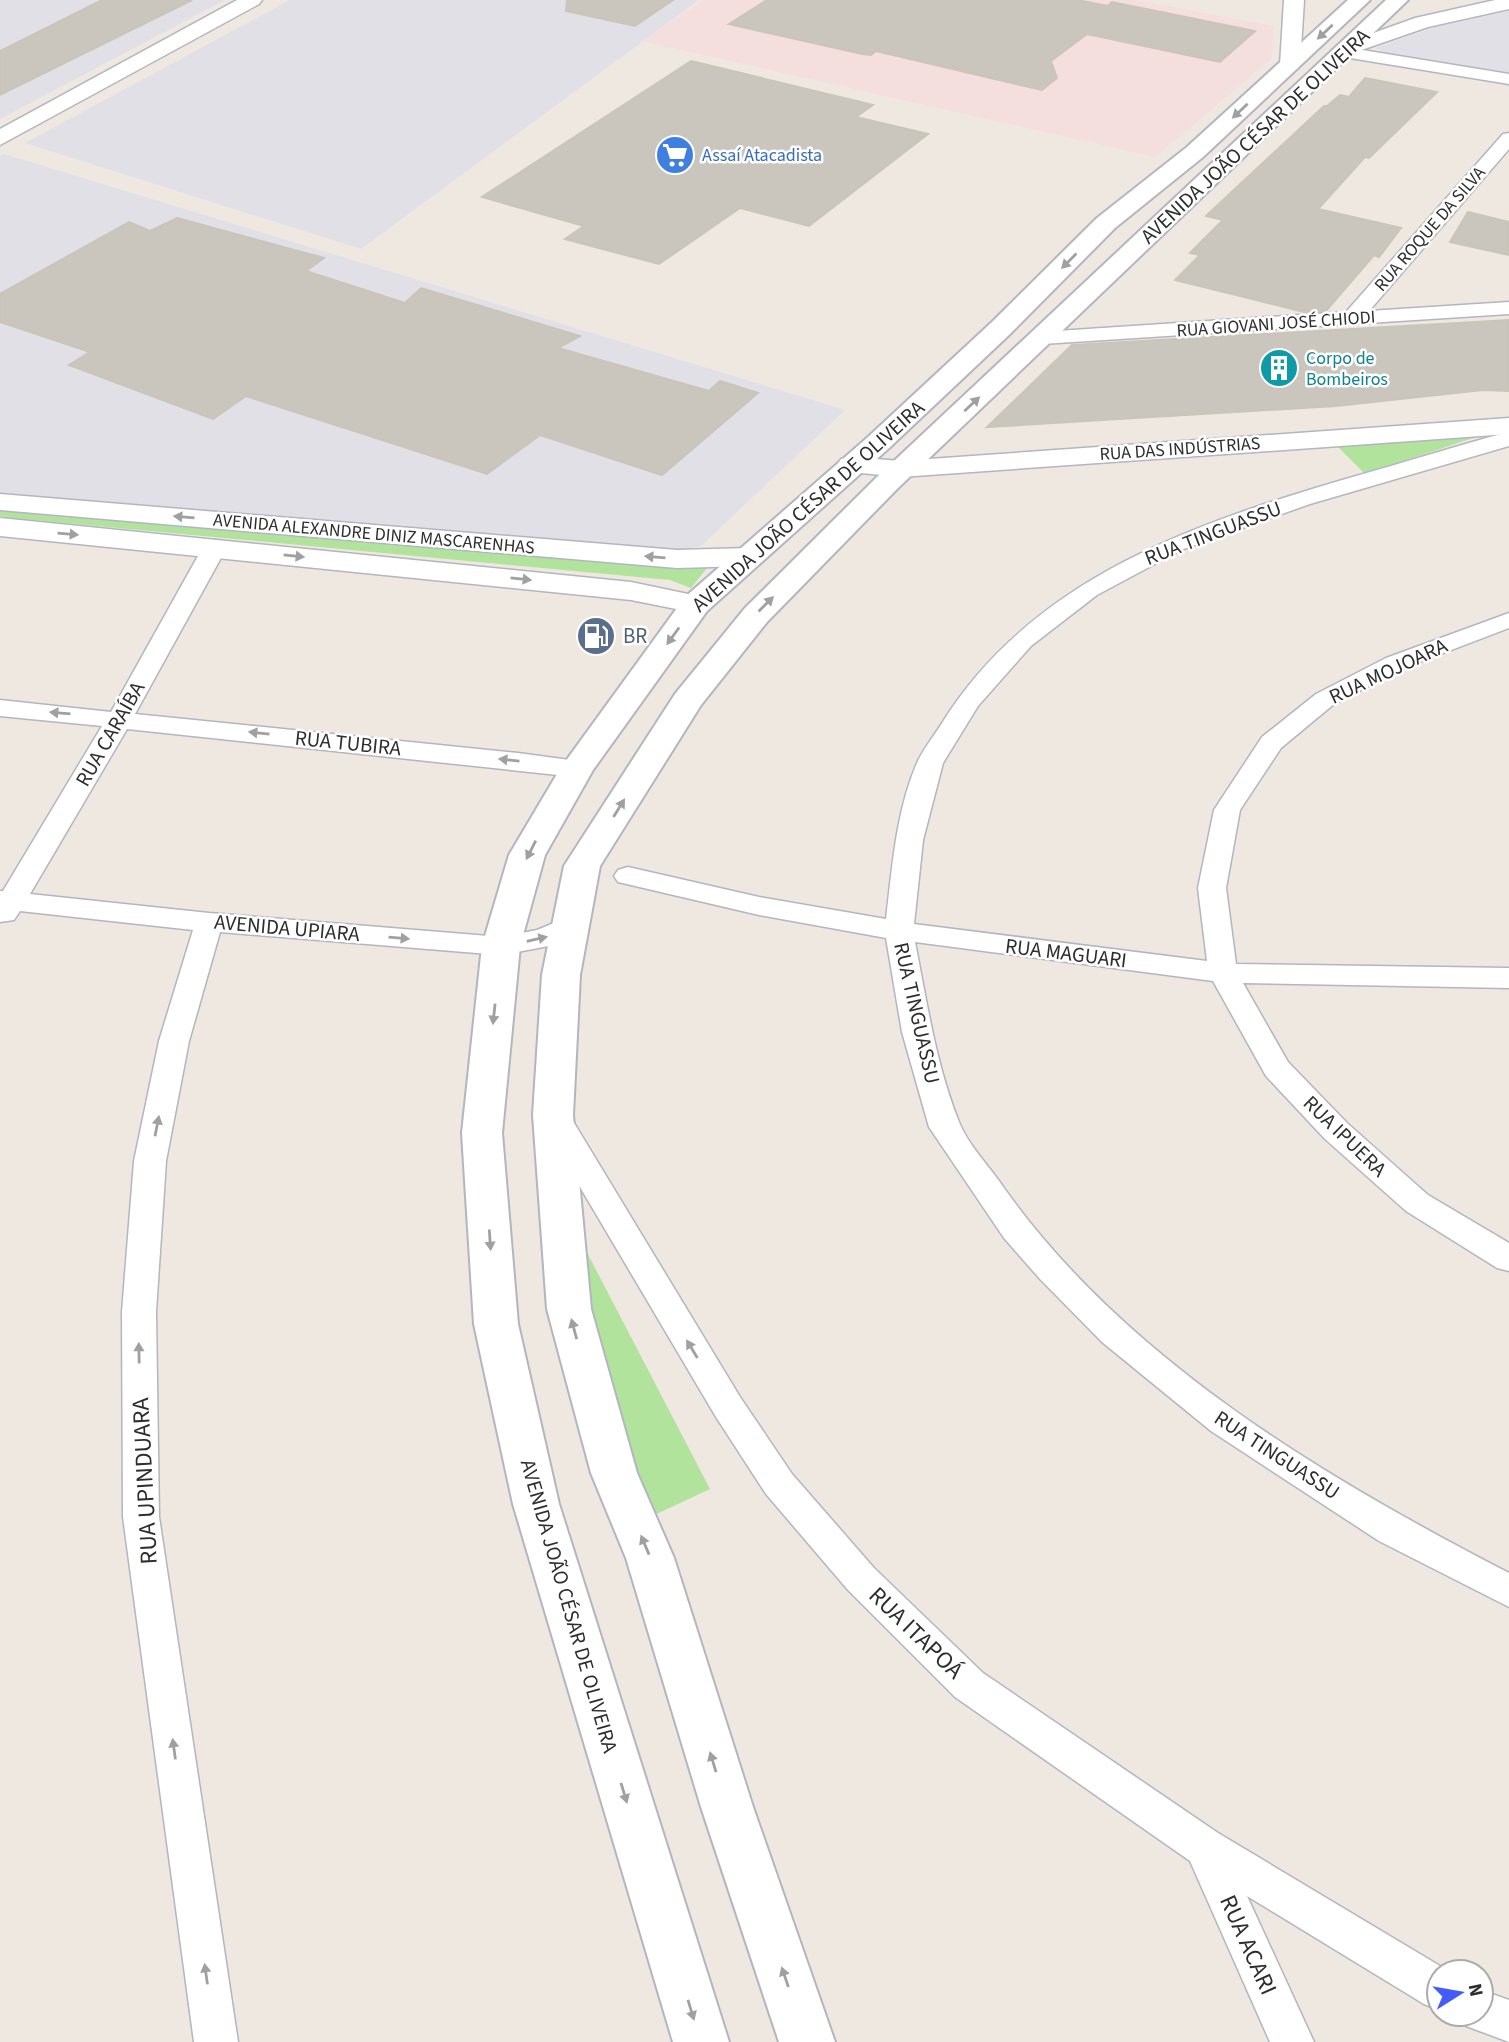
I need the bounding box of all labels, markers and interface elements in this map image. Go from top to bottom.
street label: AVENIDA JOÃO CÉSAR DE OLIVEIRA [1134,21,1377,251]
one-way arrow [1317,24,1334,40]
one-way arrow [1231,103,1249,119]
supermarket icon: Assaí Atacadista [654,134,696,176]
place label: Assaí Atacadista [702,143,822,168]
street label: RUA ROQUE DA SILVA [1369,161,1492,297]
one-way arrow [1060,252,1077,269]
street label: RUA GIOVANI JOSÉ CHIODI [1176,305,1376,343]
place label: Corpo de Bombeiros [1306,346,1388,392]
building icon: Corpo de Bombeiros [1258,347,1300,389]
street label: AVENIDA JOÃO CÉSAR DE OLIVEIRA [685,393,931,619]
one-way arrow [963,396,980,412]
street label: RUA DAS INDÚSTRIAS [1099,431,1261,467]
street label: RUA TINGUASSU [1140,493,1286,573]
street label: AVENIDA ALEXANDRE DINIZ MASCARENHAS [212,507,536,561]
one-way arrow [173,511,195,522]
one-way arrow [57,529,79,540]
one-way arrow [284,550,306,561]
one-way arrow [644,551,666,562]
one-way arrow [510,574,532,585]
one-way arrow [758,596,775,613]
fuel station icon: BR [575,615,617,657]
place label: BR [623,621,647,651]
one-way arrow [667,627,681,645]
street label: RUA MOJOARA [1324,630,1453,712]
street label: RUA CARAÍBA [68,675,152,792]
one-way arrow [49,707,71,718]
street label: RUA TUBIRA [293,723,403,764]
one-way arrow [247,728,269,739]
one-way arrow [498,755,520,766]
one-way arrow [612,799,625,818]
one-way arrow [526,840,537,860]
street label: AVENIDA UPIARA [213,907,362,949]
street label: RUA MAGUARI [1004,931,1128,975]
one-way arrow [388,933,410,944]
one-way arrow [526,933,548,944]
street label: RUA TINGUASSU [886,939,948,1087]
one-way arrow [488,1003,499,1025]
street label: RUA IPUERA [1296,1088,1394,1184]
one-way arrow [152,1115,163,1137]
one-way arrow [485,1230,496,1252]
one-way arrow [568,1318,579,1340]
one-way arrow [686,1339,699,1358]
one-way arrow [134,1341,145,1363]
street label: RUA UPINDUARA [123,1397,167,1565]
street label: RUA TINGUASSU [1208,1403,1346,1507]
street label: AVENIDA JOÃO CÉSAR DE OLIVEIRA [513,1456,625,1757]
one-way arrow [639,1534,650,1555]
street label: RUA ITAPOÁ [861,1579,971,1687]
one-way arrow [169,1738,180,1760]
one-way arrow [708,1751,718,1772]
one-way arrow [620,1783,630,1804]
street label: RUA ACARI [1210,1889,1286,2001]
north arrow [1425,1958,1495,2028]
one-way arrow [201,1963,212,1985]
one-way arrow [779,1967,790,1988]
text: N [1461,1981,1490,1999]
one-way arrow [687,2000,697,2021]

